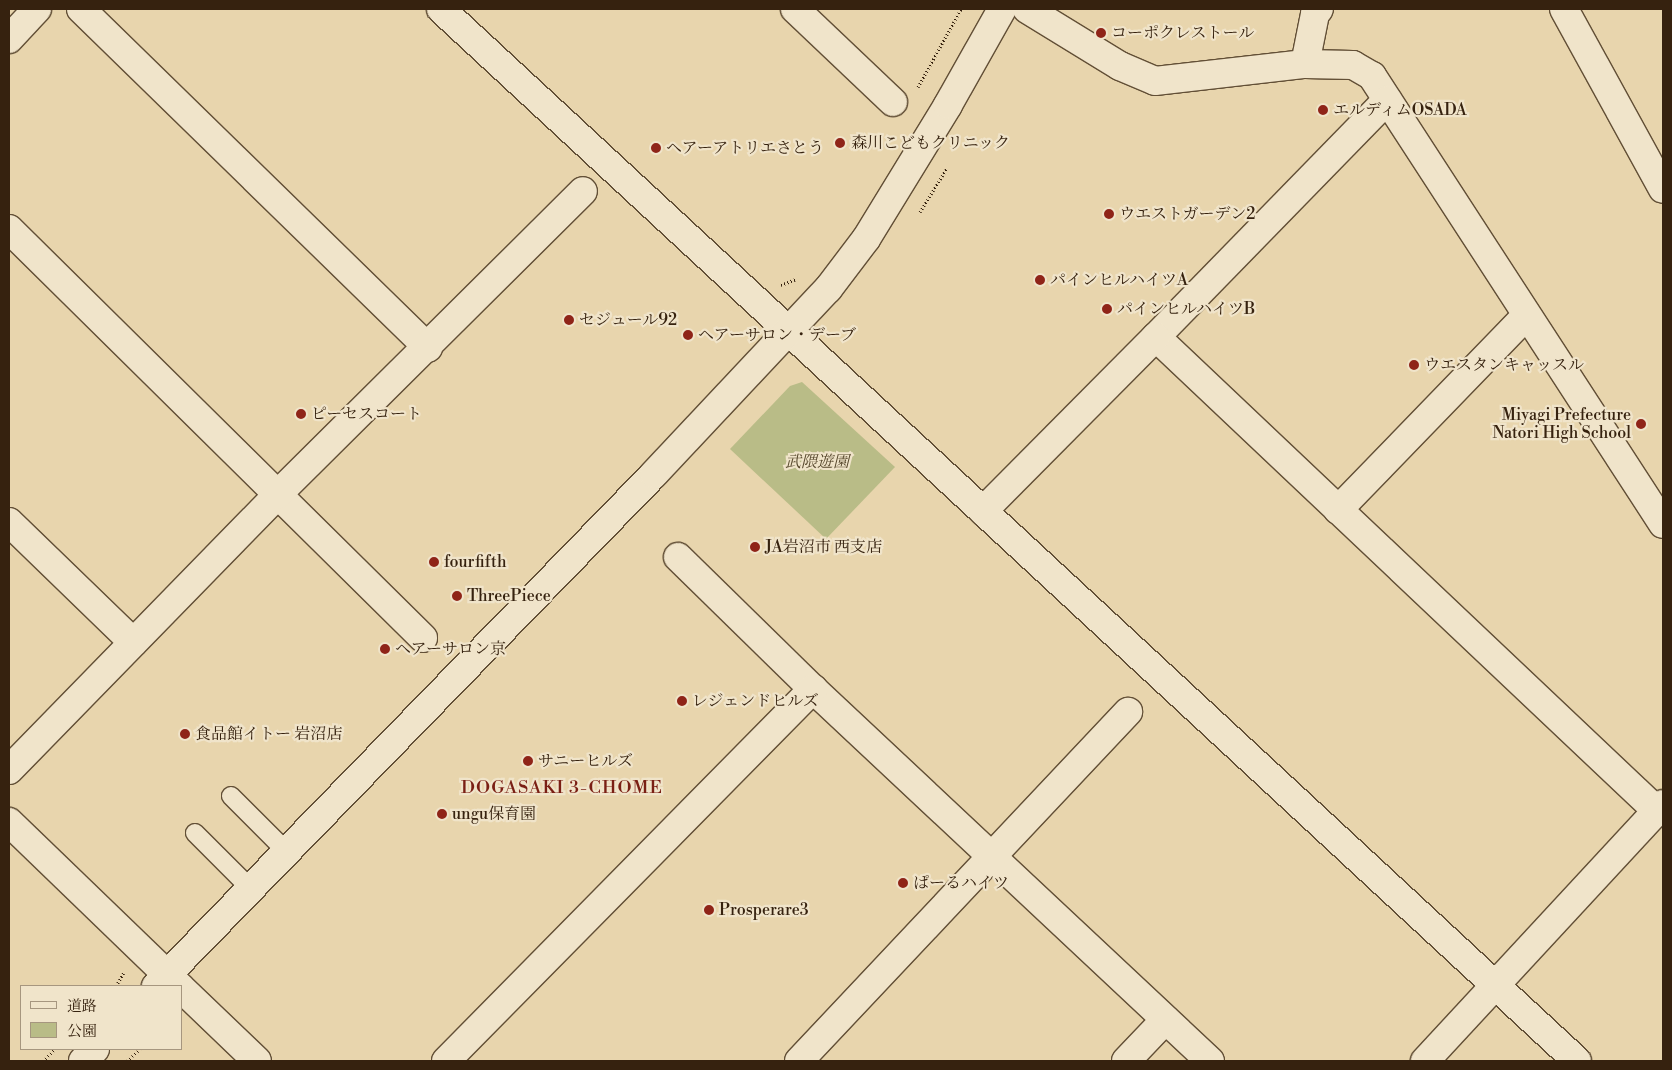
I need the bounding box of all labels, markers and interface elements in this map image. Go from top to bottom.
place label: コーポクレストール [1111,23,1255,43]
marker: コーポクレストール [1095,27,1107,39]
place label: エルディムOSADA [1333,100,1468,120]
marker: エルディムOSADA [1317,104,1329,116]
place label: 森川こどもクリニック [851,133,1011,153]
marker: 森川こどもクリニック [833,136,847,150]
place label: ヘアーアトリエさとう [666,138,826,158]
marker: ヘアーアトリエさとう [650,142,662,154]
place label: ウエストガーデン2 [1119,204,1256,224]
marker: ウエストガーデン2 [1103,208,1115,220]
place label: パインヒルハイツA [1050,270,1189,290]
marker: パインヒルハイツA [1034,274,1046,286]
place label: パインヒルハイツB [1117,299,1256,319]
marker: パインヒルハイツB [1101,303,1113,315]
place label: セジュール92 [579,310,678,330]
marker: セジュール92 [563,314,575,326]
place label: ヘアーサロン・デーブ [698,325,858,345]
marker: ヘアーサロン・デーブ [682,329,694,341]
place label: ウエスタンキャッスル [1424,355,1584,375]
marker: ウエスタンキャッスル [1408,359,1420,371]
place label: ピーセスコート [311,404,422,424]
place label: Miyagi Prefecture Natori High School [1492,405,1631,443]
marker: ピーセスコート [295,408,307,420]
marker: Miyagi Prefecture Natori High School [1635,418,1647,430]
park label: 武隈遊園 [785,452,849,472]
place label: JA岩沼市 西支店 [765,537,882,557]
marker: JA岩沼市 西支店 [749,541,761,553]
place label: fourfifth [444,552,506,572]
marker: fourfifth [428,556,440,568]
place label: ThreePiece [467,586,551,606]
marker: ThreePiece [451,590,463,602]
place label: ヘアーサロン京 [395,639,507,659]
marker: ヘアーサロン京 [379,643,391,655]
place label: レジェンドヒルズ [692,691,820,711]
marker: レジェンドヒルズ [676,695,688,707]
place label: 食品館イトー 岩沼店 [195,724,342,744]
marker: 食品館イトー 岩沼店 [179,728,191,740]
place label: サニーヒルズ [538,751,634,771]
marker: サニーヒルズ [522,755,534,767]
district label: DOGASAKI 3-CHOME [459,777,665,799]
place label: ungu保育園 [452,804,536,824]
marker: ungu保育園 [436,808,448,820]
place label: ぱーるハイツ [913,873,1009,893]
marker: ぱーるハイツ [897,877,909,889]
place label: Prosperare3 [719,900,809,920]
marker: Prosperare3 [703,904,715,916]
legend [20,985,182,1050]
text: 道路 [67,997,97,1016]
text: 公園 [67,1022,97,1041]

